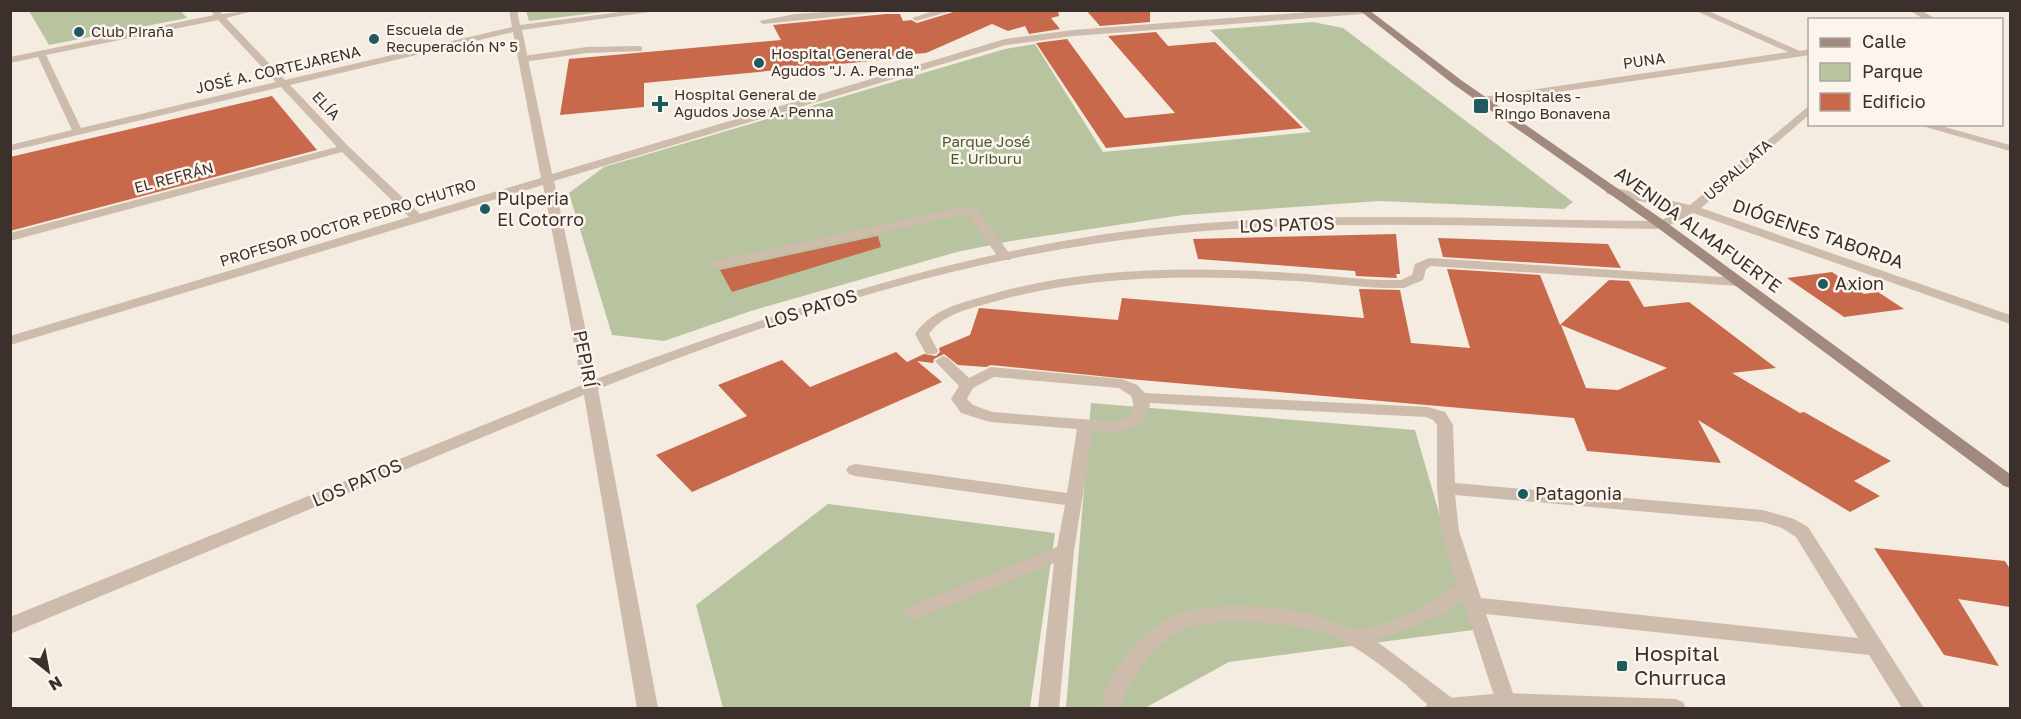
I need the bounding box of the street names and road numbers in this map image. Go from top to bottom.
street label: JOSÉ A. CORTEJARENA [193,41,362,97]
street label: PUNA [1622,48,1666,72]
street label: ELÍA [309,87,344,123]
street label: USPALLATA [1700,135,1775,204]
street label: EL REFRÁN [132,158,215,196]
street label: AVENIDA ALMAFUERTE [1611,161,1786,297]
street label: PROFESOR DOCTOR PEDRO CHUTRO [217,174,478,270]
street label: DIÓGENES TABORDA [1730,193,1907,273]
street label: LOS PATOS [1239,211,1335,237]
street label: LOS PATOS [762,284,860,333]
street label: PEPIRÍ [570,328,603,391]
street label: LOS PATOS [308,453,405,511]

